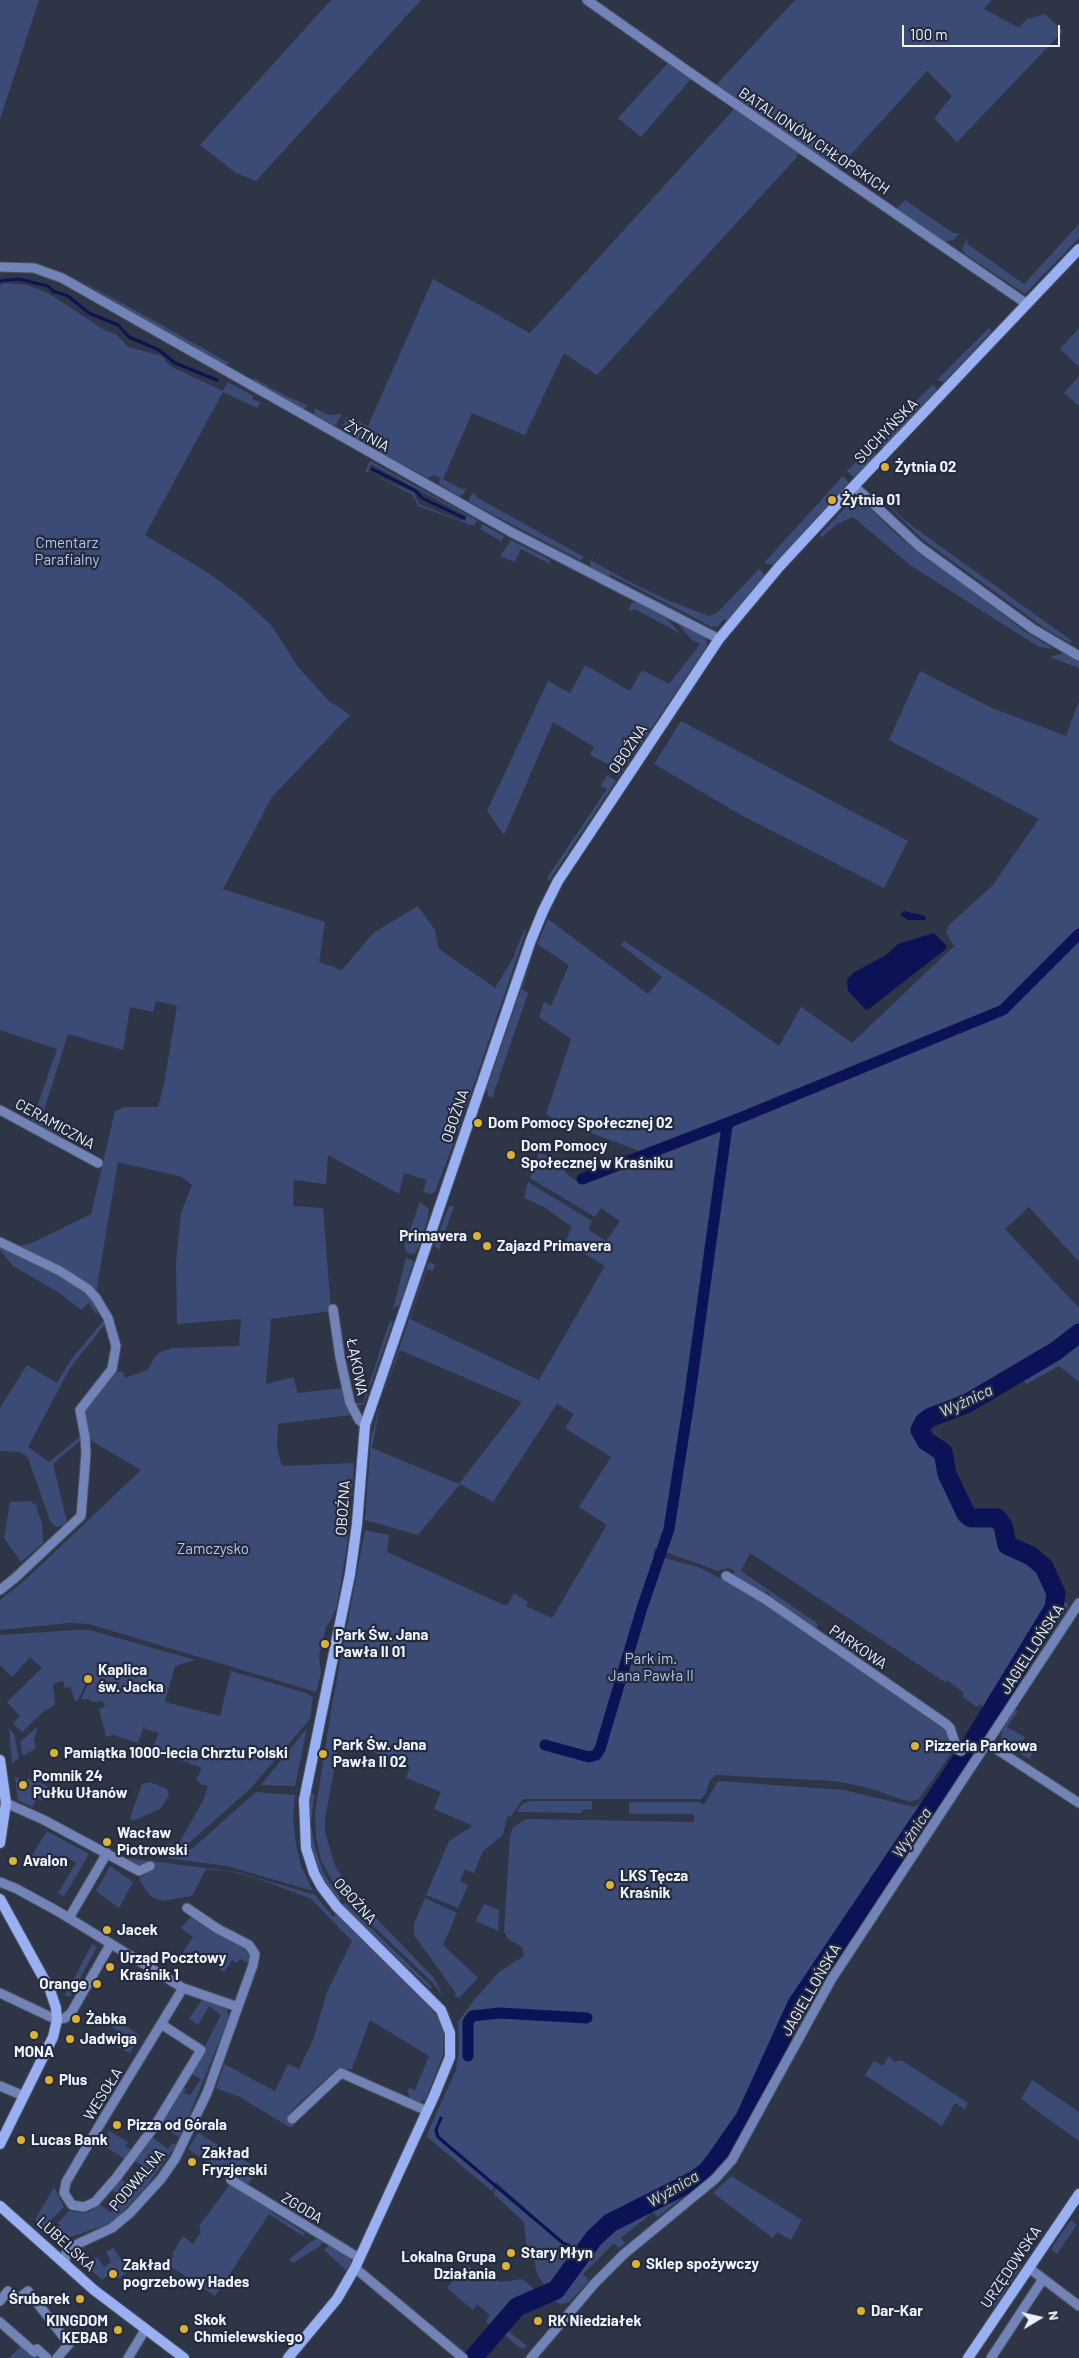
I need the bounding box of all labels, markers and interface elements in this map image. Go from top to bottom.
scale bar [904,15,1062,47]
text: 100 m [910,25,948,43]
street label: BATALIONÓW CHŁOPSKICH [735,84,893,198]
street label: SUCHYŃSKA [851,395,921,467]
street label: ŻYTNIA [341,416,393,456]
place label: Żytnia 02 [895,458,957,476]
marker: Żytnia 02 [879,461,891,473]
place label: Żytnia 01 [842,491,900,509]
marker: Żytnia 01 [826,494,838,506]
park label: Cmentarz Parafialny [35,534,99,569]
street label: OBOŹNA [605,721,651,777]
street label: OBOŹNA [437,1087,473,1145]
street label: CERAMICZNA [12,1095,98,1153]
place label: Dom Pomocy Społecznej 02 [488,1114,673,1132]
marker: Dom Pomocy Społecznej 02 [472,1117,484,1129]
place label: Dom Pomocy Społecznej w Kraśniku [521,1137,673,1172]
marker: Dom Pomocy Społecznej w Kraśniku [505,1149,517,1161]
place label: Primavera [399,1227,467,1245]
marker: Primavera [471,1230,483,1242]
place label: Zajazd Primavera [497,1237,611,1255]
marker: Zajazd Primavera [481,1240,493,1252]
street label: ŁĄKOWA [343,1337,371,1397]
water label: Wyżnica [936,1380,996,1422]
street label: OBOŹNA [332,1480,354,1536]
park label: Zamczysko [177,1540,249,1558]
street label: JAGIELLOŃSKA [996,1601,1068,1697]
street label: PARKOWA [826,1621,890,1673]
place label: Park Św. Jana Pawła II 01 [335,1626,428,1661]
marker: Park Św. Jana Pawła II 01 [319,1638,331,1650]
park label: Park im. Jana Pawła II [608,1650,694,1685]
place label: Kaplica św. Jacka [98,1661,164,1696]
marker: Kaplica św. Jacka [82,1673,94,1685]
place label: Park Św. Jana Pawła II 02 [333,1736,426,1771]
place label: Pizzeria Parkowa [925,1737,1037,1755]
marker: Pizzeria Parkowa [909,1740,921,1752]
place label: Pamiątka 1000-lecia Chrztu Polski [64,1744,288,1762]
marker: Pamiątka 1000-lecia Chrztu Polski [48,1747,60,1759]
marker: Park Św. Jana Pawła II 02 [317,1748,329,1760]
place label: Pomnik 24 Pułku Ułanów [33,1767,127,1802]
marker: Pomnik 24 Pułku Ułanów [17,1779,29,1791]
water label: Wyżnica [888,1804,936,1862]
place label: Wacław Piotrowski [117,1824,188,1859]
marker: Wacław Piotrowski [101,1836,113,1848]
place label: Avalon [23,1852,68,1870]
marker: Avalon [7,1855,19,1867]
place label: LKS Tęcza Kraśnik [620,1867,688,1902]
street label: OBOŹNA [330,1874,380,1928]
marker: LKS Tęcza Kraśnik [604,1879,616,1891]
place label: Jacek [117,1921,158,1939]
marker: Jacek [101,1924,113,1936]
street label: JAGIELLOŃSKA [777,1941,845,2039]
place label: Urząd Pocztowy Kraśnik 1 [120,1949,226,1984]
marker: Urząd Pocztowy Kraśnik 1 [104,1961,116,1973]
place label: Orange [39,1975,87,1993]
marker: Orange [91,1978,103,1990]
place label: Żabka [86,2010,126,2028]
marker: Żabka [70,2013,82,2025]
marker: MONA [28,2029,40,2041]
place label: Jadwiga [80,2030,137,2048]
marker: Jadwiga [64,2033,76,2045]
place label: MONA [14,2043,54,2061]
street label: WESOŁA [80,2064,126,2124]
place label: Plus [59,2071,87,2089]
marker: Plus [43,2074,55,2086]
place label: Pizza od Górala [127,2116,227,2134]
marker: Pizza od Górala [111,2119,123,2131]
place label: Lucas Bank [31,2131,108,2149]
marker: Lucas Bank [15,2134,27,2146]
place label: Zakład Fryzjerski [202,2144,267,2179]
street label: PODWALNA [105,2145,169,2215]
marker: Zakład Fryzjerski [186,2156,198,2168]
water label: Wyżnica [644,2167,702,2211]
street label: ZGODA [278,2189,326,2227]
street label: LUBELSKA [33,2213,99,2275]
street label: URZĘDOWSKA [977,2223,1045,2311]
place label: Stary Młyn [521,2244,593,2262]
marker: Stary Młyn [505,2247,517,2259]
place label: Lokalna Grupa Działania [401,2248,496,2283]
place label: Sklep spożywczy [646,2255,759,2273]
place label: Zakład pogrzebowy Hades [123,2256,249,2291]
marker: Sklep spożywczy [630,2258,642,2270]
marker: Lokalna Grupa Działania [500,2260,512,2272]
marker: Zakład pogrzebowy Hades [107,2268,119,2280]
place label: Śrubarek [9,2290,70,2308]
marker: Śrubarek [74,2293,86,2305]
north arrow [1014,2293,1064,2343]
place label: Dar-Kar [871,2302,923,2320]
marker: Dar-Kar [855,2305,867,2317]
text: N [1045,2310,1063,2322]
place label: Skok Chmielewskiego [194,2311,303,2346]
place label: KINGDOM KEBAB [46,2312,108,2347]
place label: RK Niedziałek [548,2312,641,2330]
marker: RK Niedziałek [532,2315,544,2327]
marker: Skok Chmielewskiego [178,2323,190,2335]
marker: KINGDOM KEBAB [112,2324,124,2336]

